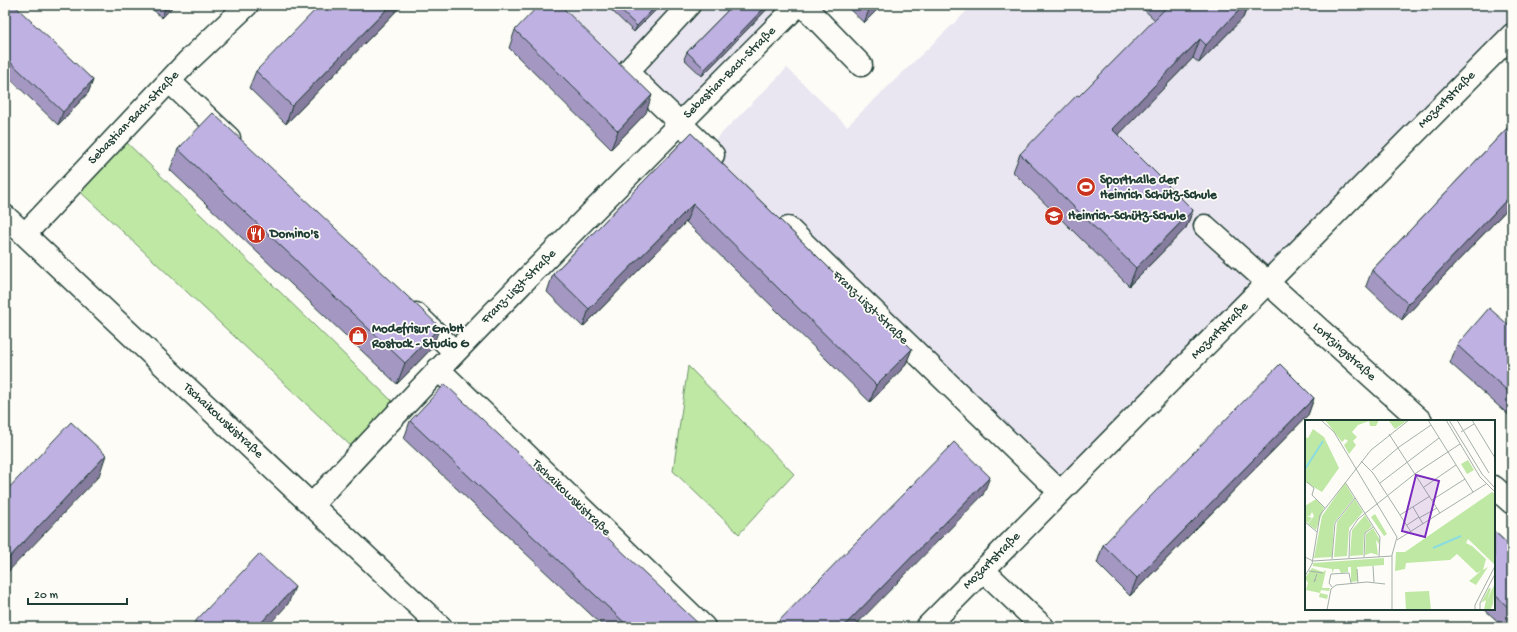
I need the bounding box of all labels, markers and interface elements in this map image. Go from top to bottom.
street label: Sebastian-Bach-Straße [681,24,779,122]
street label: Sebastian-Bach-Straße [85,68,183,168]
street label: Mozartstraße [1415,68,1479,132]
place label: Sporthalle der Heinrich Schütz-Schule [1100,173,1218,203]
sports icon: Sporthalle der Heinrich Schütz-Schule [1075,176,1097,198]
school or university icon: Heinrich-Schütz-Schule [1043,205,1065,227]
place label: Heinrich-Schütz-Schule [1068,209,1187,224]
restaurant icon: Domino's [245,223,267,245]
place label: Domino's [269,227,319,242]
street label: Franz-Liszt-Straße [478,246,560,328]
street label: Franz-Liszt-Straße [828,267,911,348]
street label: Mozartstraße [1188,299,1252,363]
street label: Lortzingstraße [1309,320,1379,385]
place label: Modefrisur GmbH Rostock - Studio G [371,321,470,352]
shop icon: Modefrisur GmbH Rostock - Studio G [347,325,369,347]
street label: Tschaikowskistraße [179,379,266,462]
inset map [1305,420,1495,610]
street label: Tschaikowskistraße [528,456,614,540]
street label: Mozartstraße [960,529,1024,593]
scale bar [28,580,127,606]
text: 20 m [34,589,59,603]

